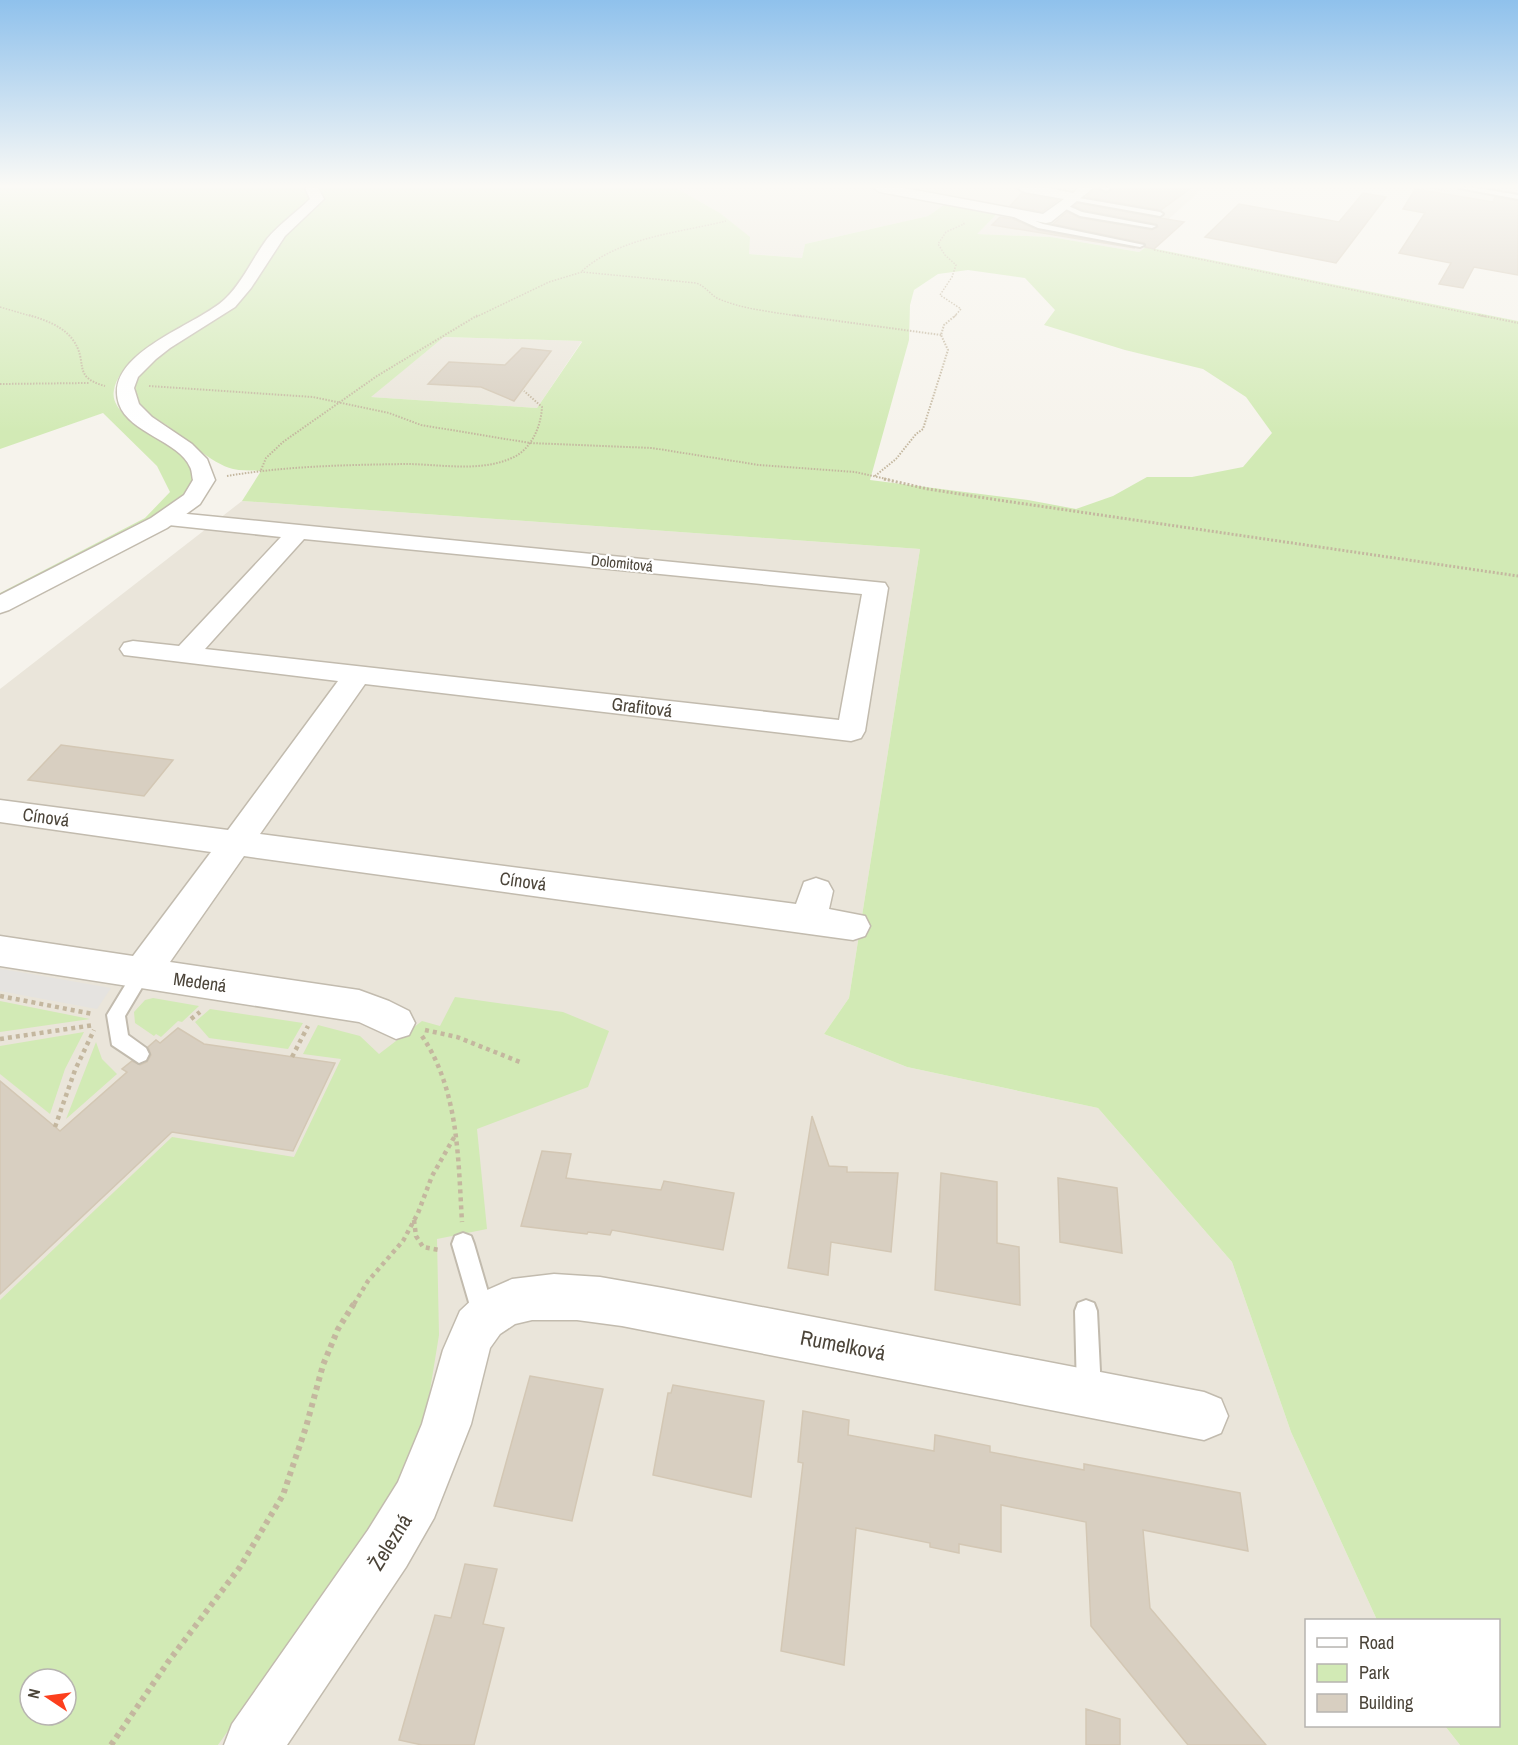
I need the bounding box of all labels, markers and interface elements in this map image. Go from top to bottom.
street label: Dolomitová [590,549,654,577]
street label: Grafitová [610,691,674,723]
street label: Cínová [21,801,71,833]
street label: Cínová [498,865,548,897]
street label: Medená [172,966,228,998]
street label: Rumelková [798,1323,888,1368]
street label: Železná [361,1508,419,1576]
legend [1305,1619,1500,1727]
text: Road [1359,1630,1394,1655]
text: Park [1359,1660,1390,1685]
north arrow [18,1667,78,1727]
text: N [22,1687,45,1701]
text: Building [1359,1690,1414,1715]

